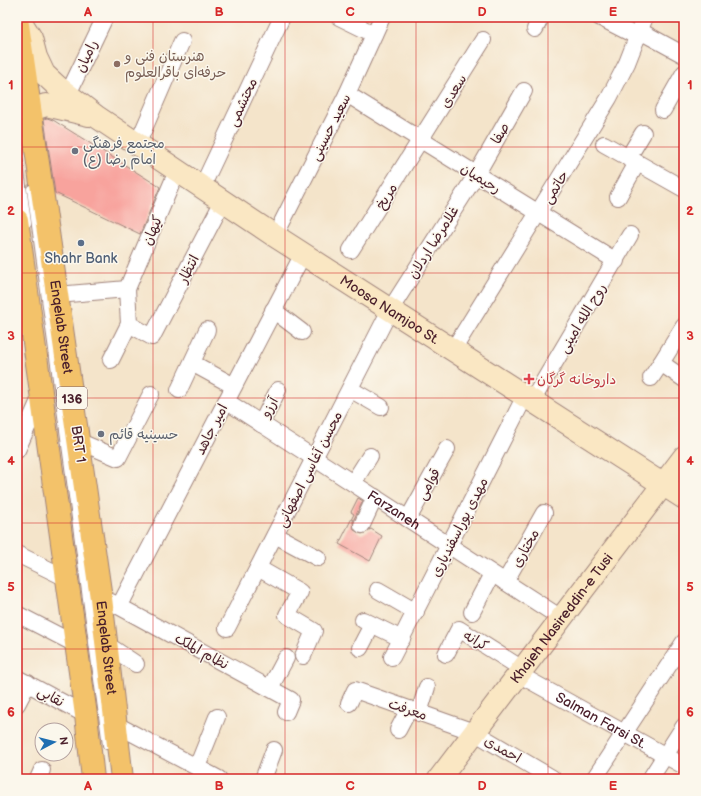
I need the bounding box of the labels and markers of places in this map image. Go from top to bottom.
place label: هنرستان فنی و حرفه‌ای باقرالعلوم [124,48,226,83]
marker: هنرستان فنی و حرفه‌ای باقرالعلوم [112,59,122,69]
place label: مجتمع فرهنگی امام رضا (ع) [83,135,165,170]
marker: مجتمع فرهنگی امام رضا (ع) [70,146,80,156]
marker: Shahr Bank [76,238,86,248]
place label: Shahr Bank [45,250,118,267]
place label: داروخانه گرگان [537,371,616,389]
marker: داروخانه گرگان [524,374,534,384]
place label: حسینیه قائم [109,426,178,445]
marker: حسینیه قائم [96,429,106,439]

